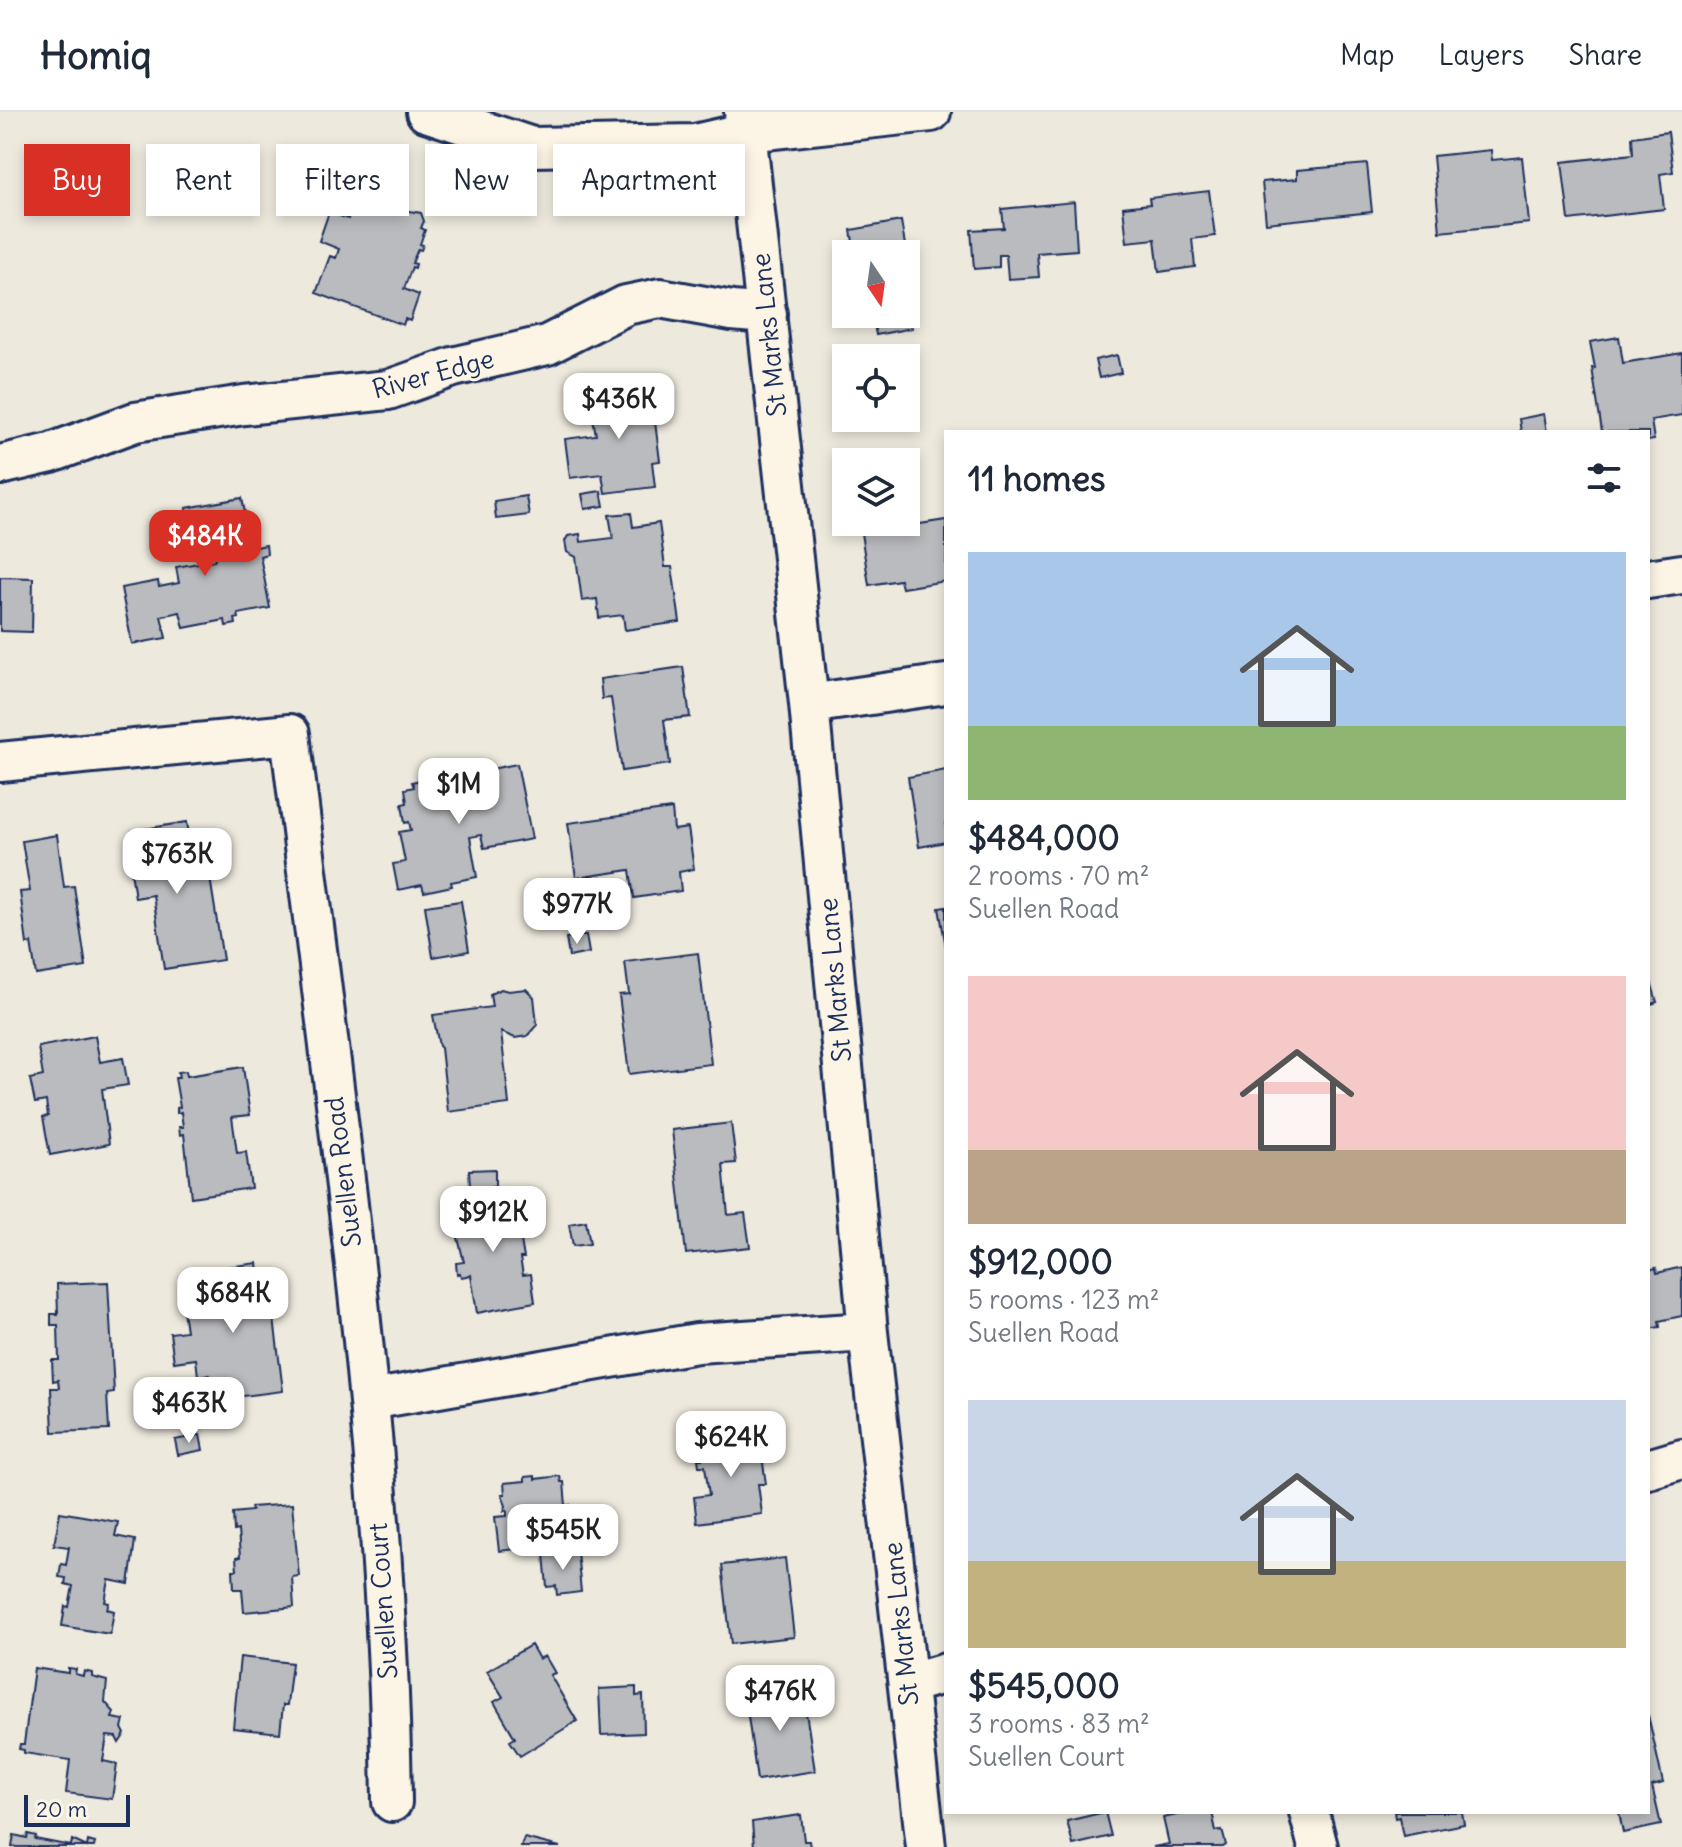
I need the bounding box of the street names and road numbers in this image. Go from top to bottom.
street label: St Marks Lane [743,252,794,419]
street label: River Edge [368,341,497,406]
street label: St Marks Lane [811,897,858,1063]
street label: Suellen Road [317,1095,368,1249]
street label: Suellen Court [361,1522,404,1680]
street label: St Marks Lane [875,1541,926,1708]

